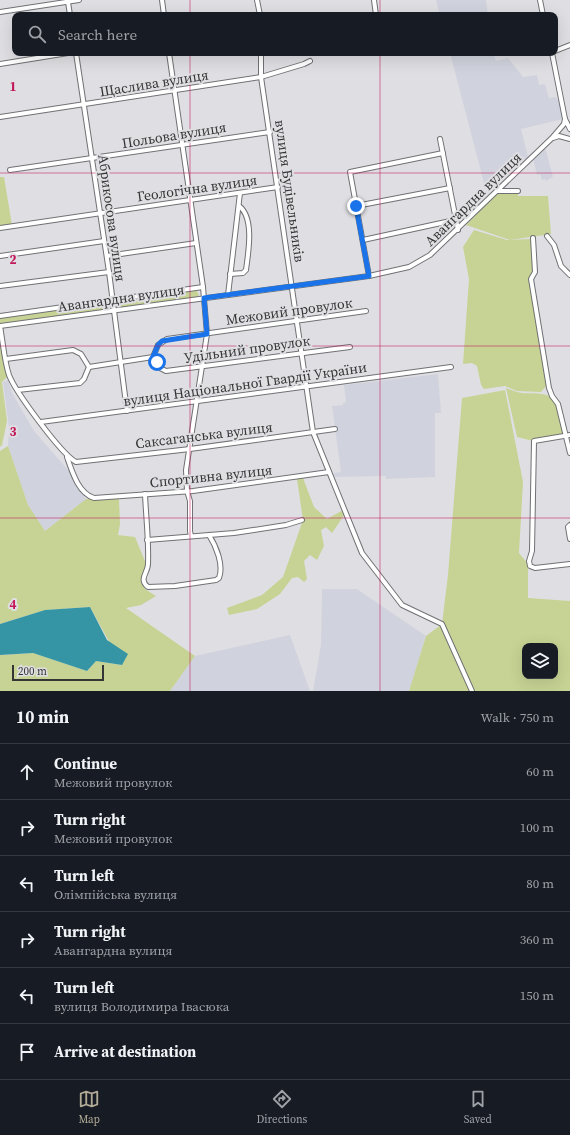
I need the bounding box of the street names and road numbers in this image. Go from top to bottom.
street label: Щаслива вулиця [98,65,210,101]
street label: Польова вулиця [120,117,228,153]
street label: вулиця Будівельників [270,119,310,263]
street label: Авангардна вулиця [420,147,526,251]
street label: Абрикосова вулиця [93,153,131,283]
street label: Геологічна вулиця [136,170,258,206]
street label: Авангардна вулиця [56,279,186,317]
street label: Межовий провулок [224,292,354,330]
street label: Удільний провулок [183,330,312,368]
street label: вулиця Національної Гвардії України [122,357,368,411]
street label: Саксаганська вулиця [134,417,274,453]
street label: Спортивна вулиця [149,460,273,492]

